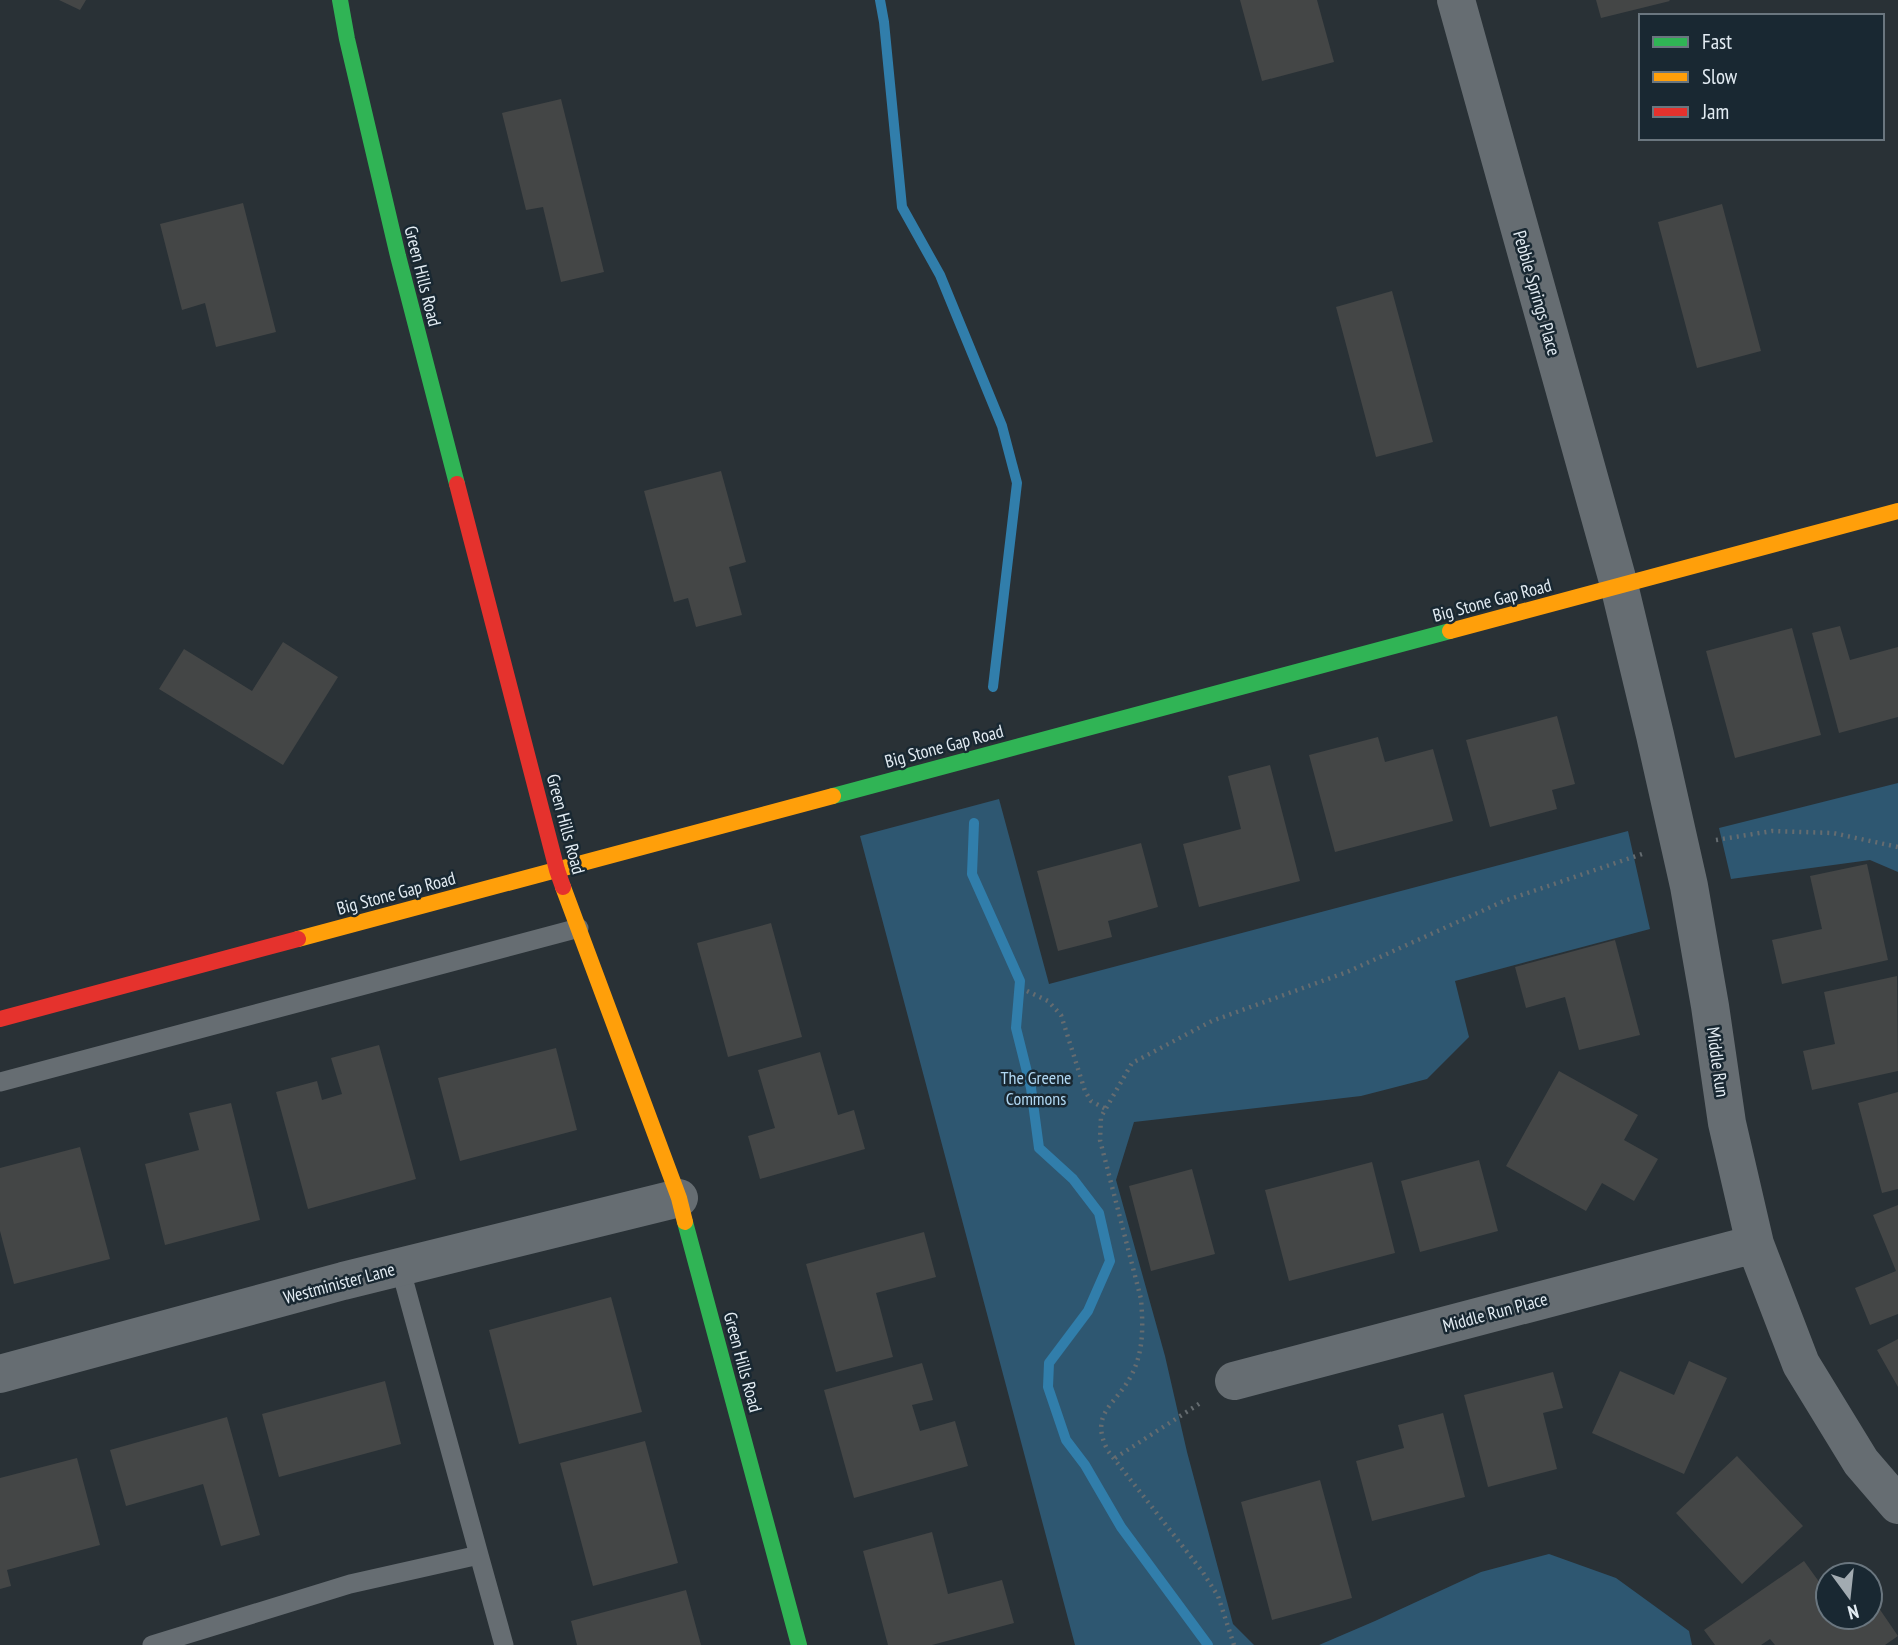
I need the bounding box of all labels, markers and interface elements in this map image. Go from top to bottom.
legend [1639,14,1884,140]
text: Fast [1702,28,1732,55]
text: Slow [1702,63,1738,90]
text: Jam [1701,98,1729,125]
street label: Green Hills Road [399,223,447,329]
street label: Pebble Springs Place [1508,228,1566,358]
street label: Big Stone Gap Road [1430,573,1554,627]
street label: Big Stone Gap Road [882,719,1006,773]
street label: Green Hills Road [542,771,590,877]
street label: Big Stone Gap Road [334,866,458,920]
street label: Middle Run [1702,1025,1734,1099]
park label: The Greene Commons [1000,1066,1072,1110]
street label: Westminister Lane [281,1257,397,1309]
street label: Middle Run Place [1440,1287,1550,1337]
street label: Green Hills Road [719,1309,767,1415]
north arrow [1814,1561,1884,1631]
text: N [1845,1600,1861,1625]

